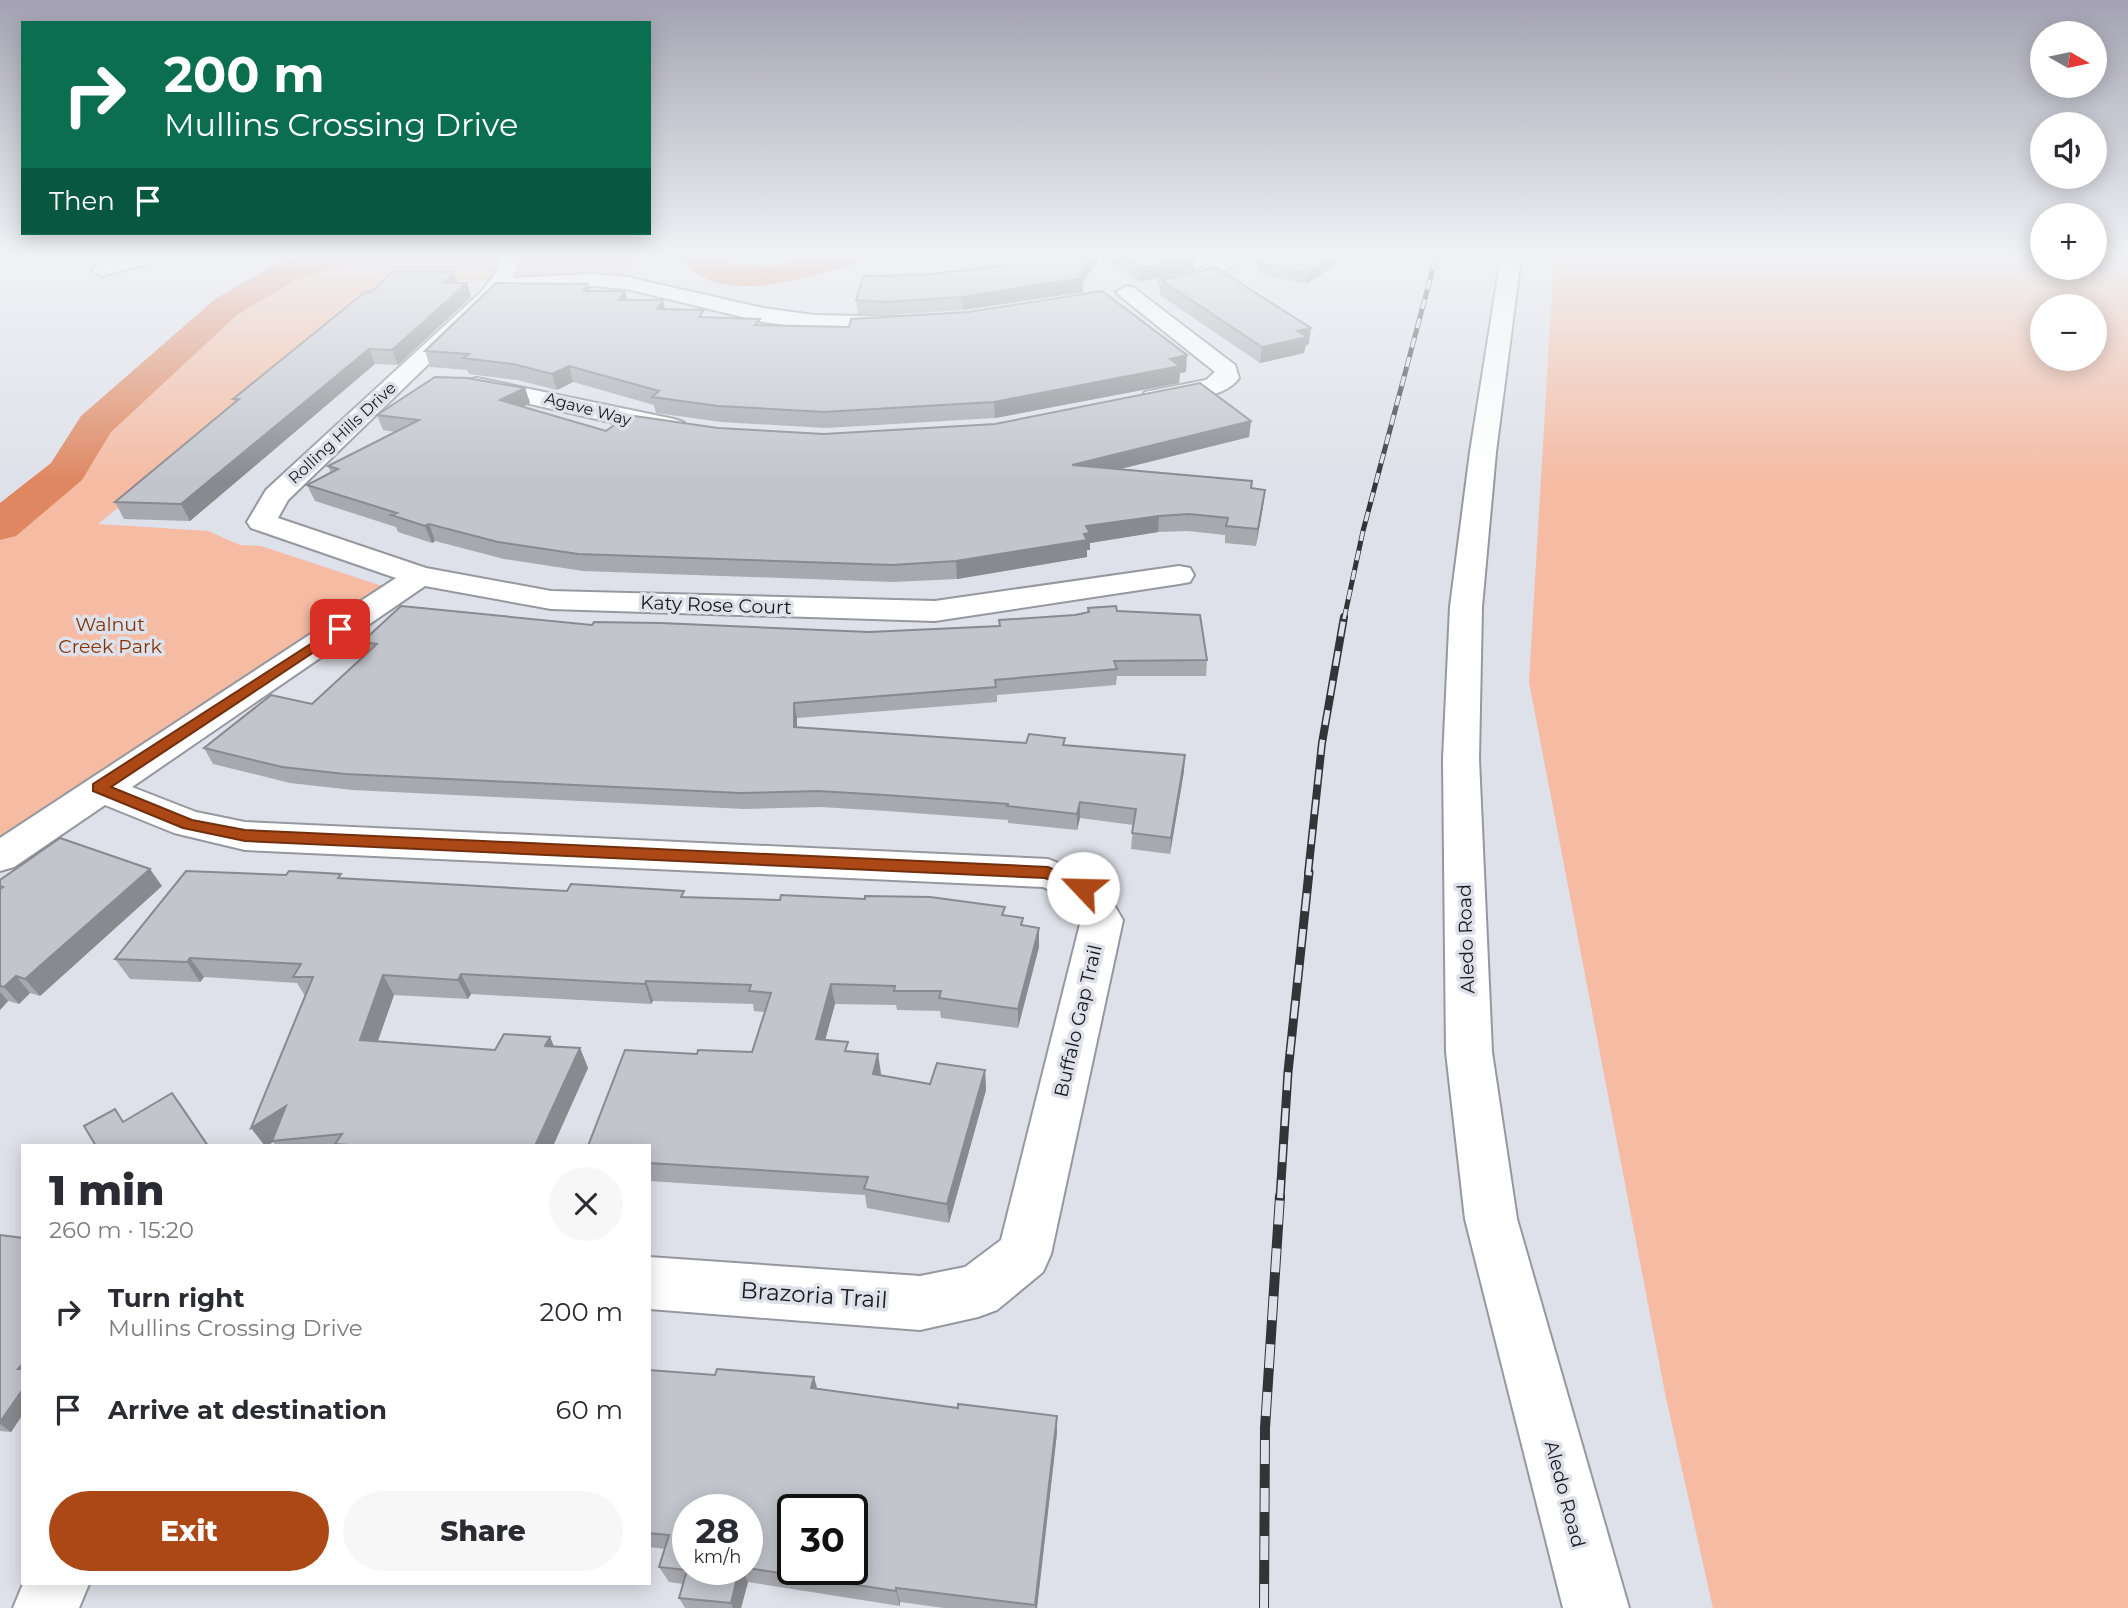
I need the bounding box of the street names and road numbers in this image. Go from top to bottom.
street label: Rolling Hills Drive [284,378,400,488]
street label: Agave Way [543,388,634,430]
street label: Katy Rose Court [640,591,792,619]
street label: Aledo Road [1453,884,1479,994]
street label: Buffalo Gap Trail [1049,943,1107,1099]
street label: Brazoria Trail [740,1276,888,1314]
street label: Aledo Road [1540,1438,1590,1550]

